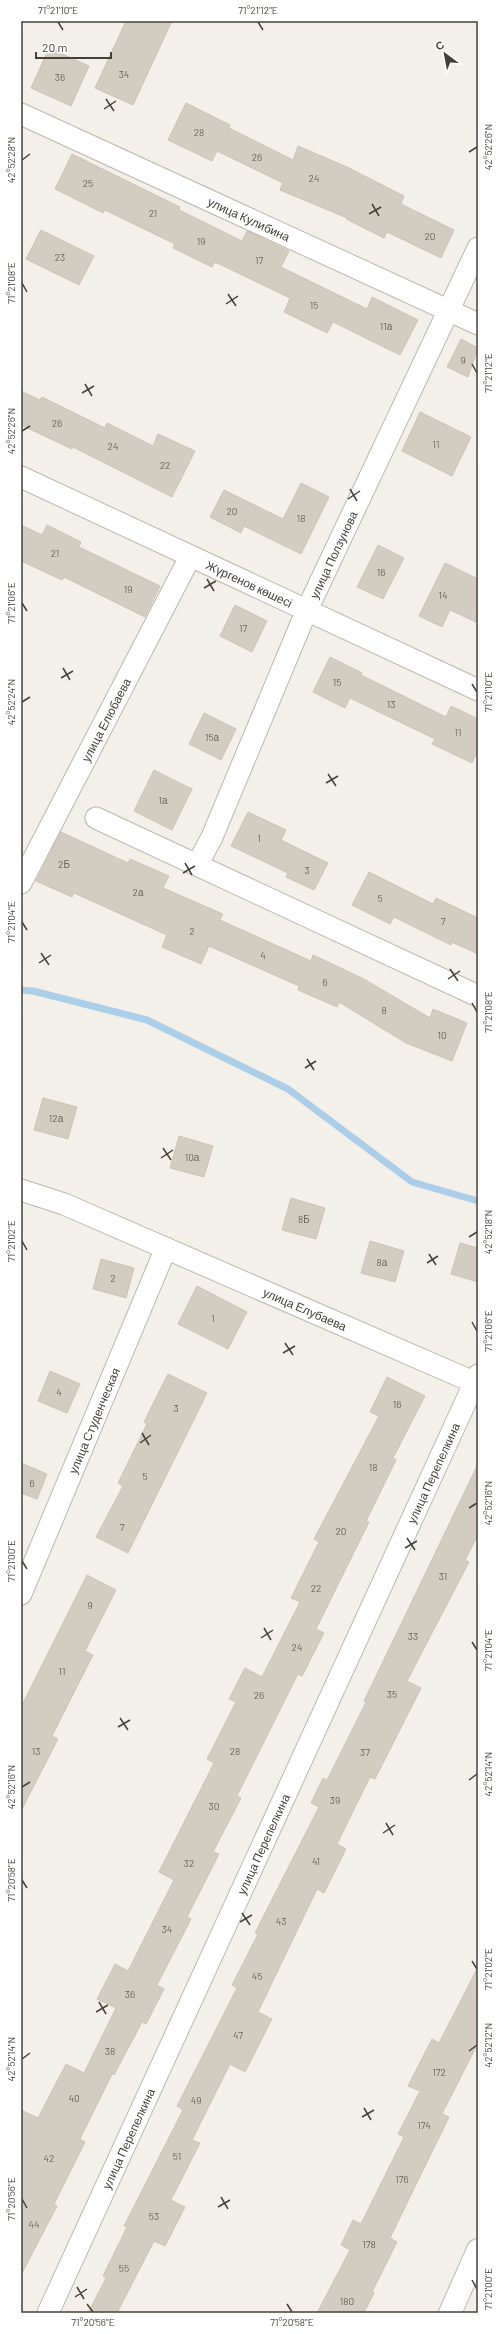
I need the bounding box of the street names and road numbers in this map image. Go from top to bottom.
street label: улица Кулибина [205,194,293,244]
street label: улица Ползунова [306,508,360,601]
street label: Жүргенов көшесі [204,557,295,610]
street label: улица Елюбаева [78,675,133,764]
street label: улица Елубаева [261,1285,349,1333]
street label: улица Студенческая [65,1366,122,1476]
street label: улица Перепелкина [404,1420,462,1526]
street label: улица Перепелкина [234,1791,292,1897]
street label: улица Перепелкина [99,2086,157,2191]

